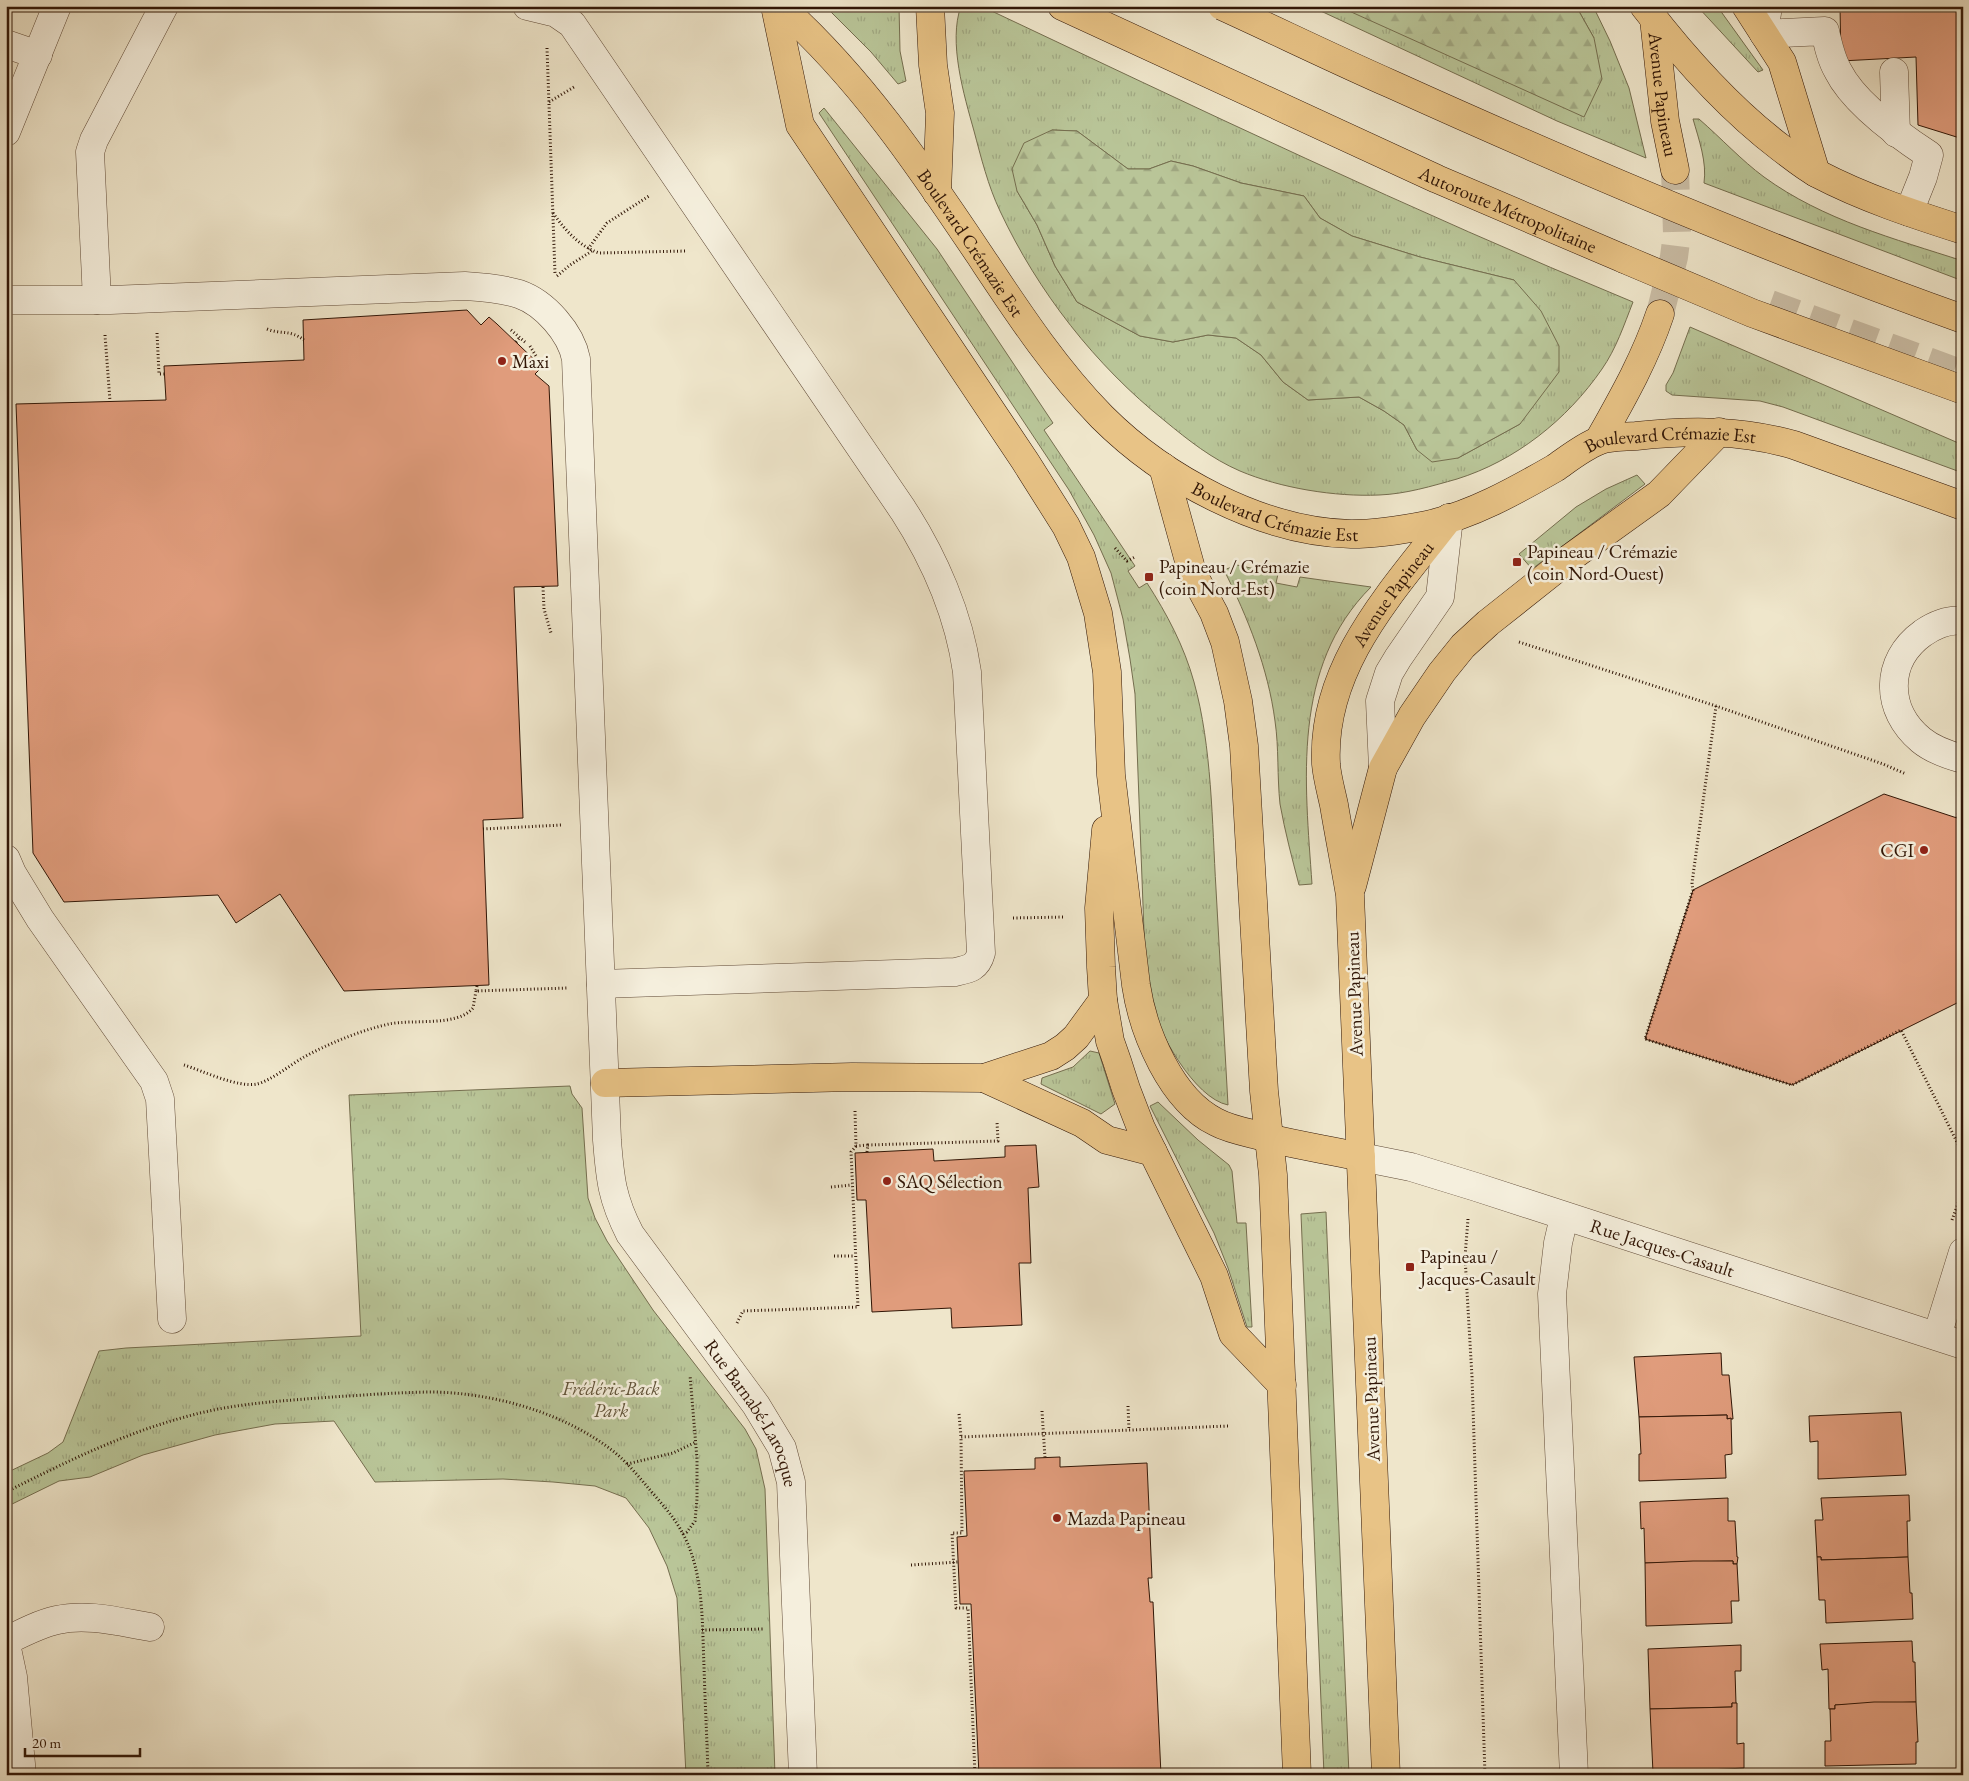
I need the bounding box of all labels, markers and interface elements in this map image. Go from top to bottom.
street label: Avenue Papineau [1643,30,1684,159]
street label: Autoroute Métropolitaine [1414,159,1601,258]
street label: Boulevard Crémazie Est [912,164,1030,321]
place label: Maxi [512,349,549,374]
marker: Maxi [496,355,508,367]
street label: Boulevard Crémazie Est [1579,420,1758,458]
street label: Boulevard Crémazie Est [1188,475,1358,547]
street label: Avenue Papineau [1345,535,1439,652]
place label: Papineau / Crémazie (coin Nord-Ouest) [1527,539,1677,586]
place label: Papineau / Crémazie (coin Nord-Est) [1159,554,1309,601]
marker: Papineau / Crémazie (coin Nord-Ouest) [1511,556,1523,568]
marker: Papineau / Crémazie (coin Nord-Est) [1143,571,1155,583]
place label: CGI [1880,838,1915,863]
marker: CGI [1918,844,1930,856]
street label: Avenue Papineau [1339,931,1369,1058]
place label: SAQ Sélection [897,1169,1003,1194]
marker: SAQ Sélection [881,1175,893,1187]
street label: Rue Jacques-Casault [1587,1212,1738,1283]
place label: Papineau / Jacques-Casault [1418,1244,1535,1291]
marker: Papineau / Jacques-Casault [1404,1261,1416,1273]
street label: Rue Barnabé-Larocque [699,1334,804,1487]
street label: Avenue Papineau [1356,1336,1386,1463]
park label: Frédéric-Back Park [561,1376,660,1423]
place label: Mazda Papineau [1067,1506,1186,1531]
marker: Mazda Papineau [1051,1512,1063,1524]
scale bar [25,1726,140,1758]
text: 20 m [32,1733,61,1752]

